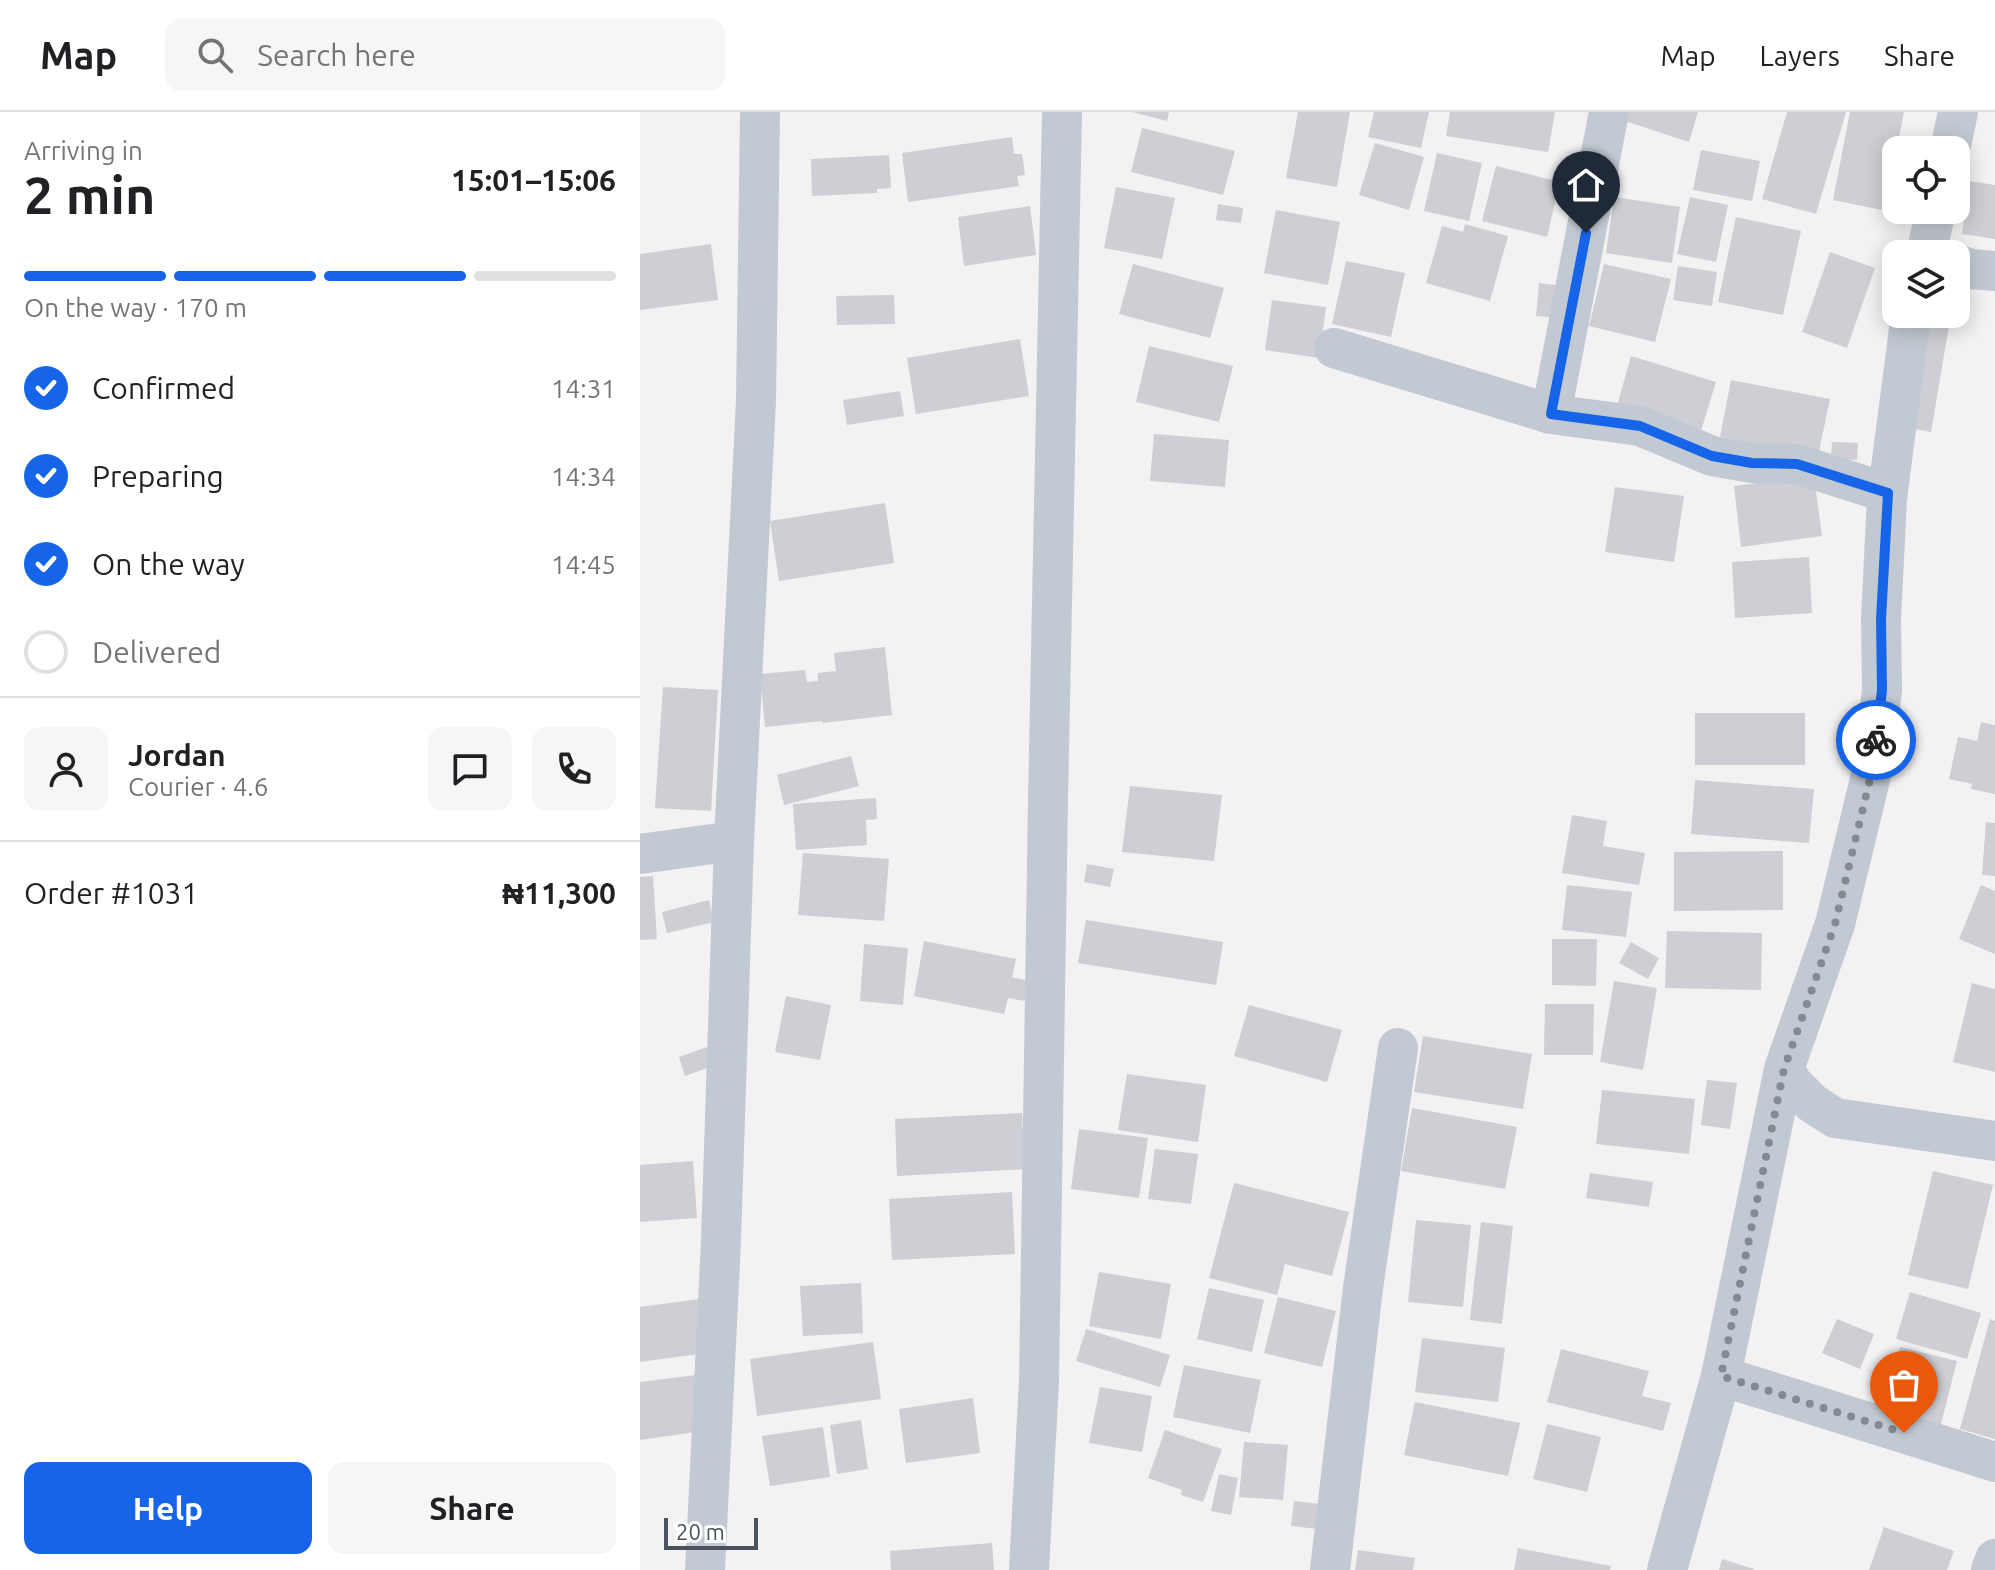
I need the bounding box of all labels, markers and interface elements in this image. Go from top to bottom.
search box [165,19,725,91]
icon: search [193,33,237,77]
text: Map [40,34,117,76]
text: Search here [257,38,416,72]
text: Map [1660,40,1716,71]
text: Layers [1760,40,1840,71]
text: Share [1884,40,1955,71]
text: Arriving in [24,136,143,165]
map controls [1882,136,1970,328]
button: locate [1882,136,1970,224]
pin [1552,151,1620,233]
text: 15:01–15:06 [451,163,616,197]
icon: home [1564,163,1608,207]
text: 2 min [24,166,155,224]
button: layers [1882,240,1970,328]
text: On the way · 170 m [24,293,247,322]
icon: check [24,366,68,410]
text: Confirmed [92,371,235,405]
text: 14:31 [551,374,616,403]
icon: check [24,454,68,498]
text: Preparing [92,459,224,493]
text: 14:34 [551,462,616,491]
icon: check [24,542,68,586]
text: On the way [92,547,245,581]
text: 14:45 [551,550,616,579]
text: Delivered [92,635,221,669]
courier [1836,700,1916,780]
icon: bike [1854,718,1898,762]
button: person [24,727,108,811]
button: chat [428,727,512,811]
button: phone [532,727,616,811]
text: Jordan [128,738,226,772]
text: Courier · 4.6 [128,772,268,801]
text: Order #1031 [24,876,198,910]
text: ₦11,300 [502,876,616,910]
pin [1870,1351,1938,1433]
icon: bag [1882,1363,1926,1407]
button: Help [24,1462,312,1554]
button: Share [328,1462,616,1554]
scale bar [664,1514,758,1550]
text: 20 m [676,1519,725,1544]

